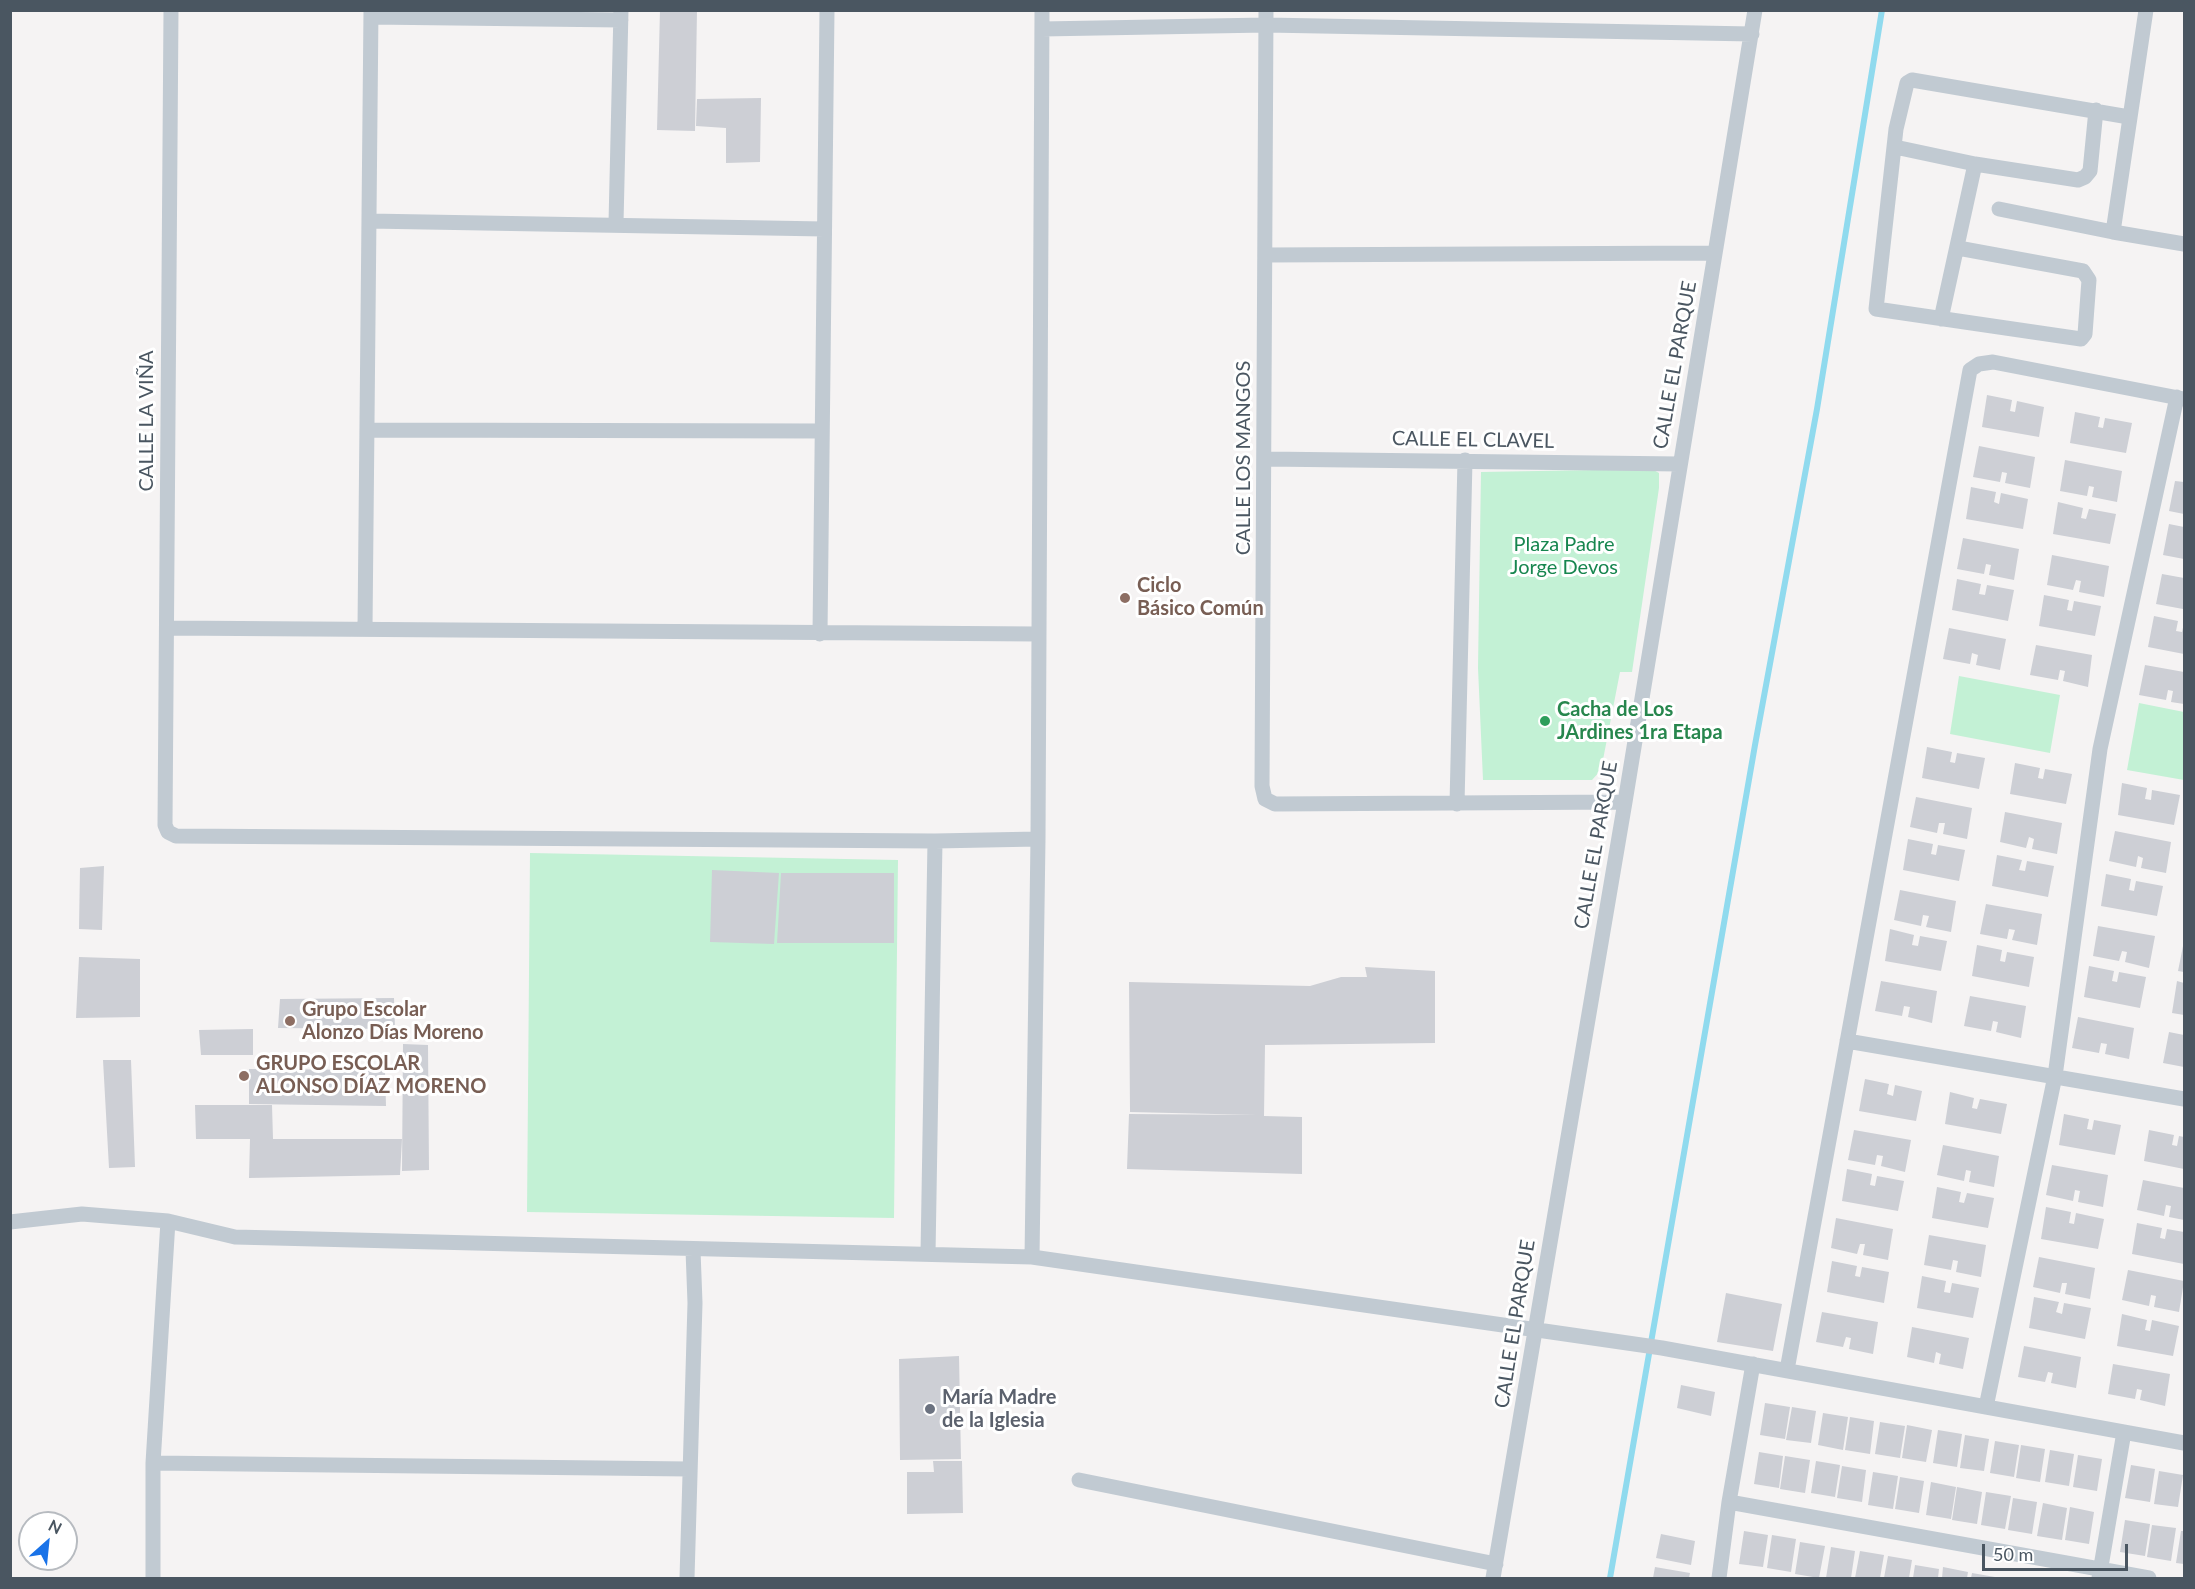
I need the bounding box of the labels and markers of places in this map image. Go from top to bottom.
place label: Ciclo Básico Común [1137,574,1264,621]
marker: Ciclo Básico Común [1118,591,1132,605]
place label: Cacha de Los JArdines 1ra Etapa [1557,698,1723,745]
marker: Cacha de Los JArdines 1ra Etapa [1538,714,1552,728]
place label: Grupo Escolar Alonzo Días Moreno [302,998,484,1045]
marker: Grupo Escolar Alonzo Días Moreno [283,1014,297,1028]
place label: GRUPO ESCOLAR ALONSO DÍAZ MORENO [256,1052,486,1099]
marker: GRUPO ESCOLAR ALONSO DÍAZ MORENO [237,1069,251,1083]
place label: María Madre de la Iglesia [942,1386,1056,1433]
marker: María Madre de la Iglesia [923,1402,937,1416]

